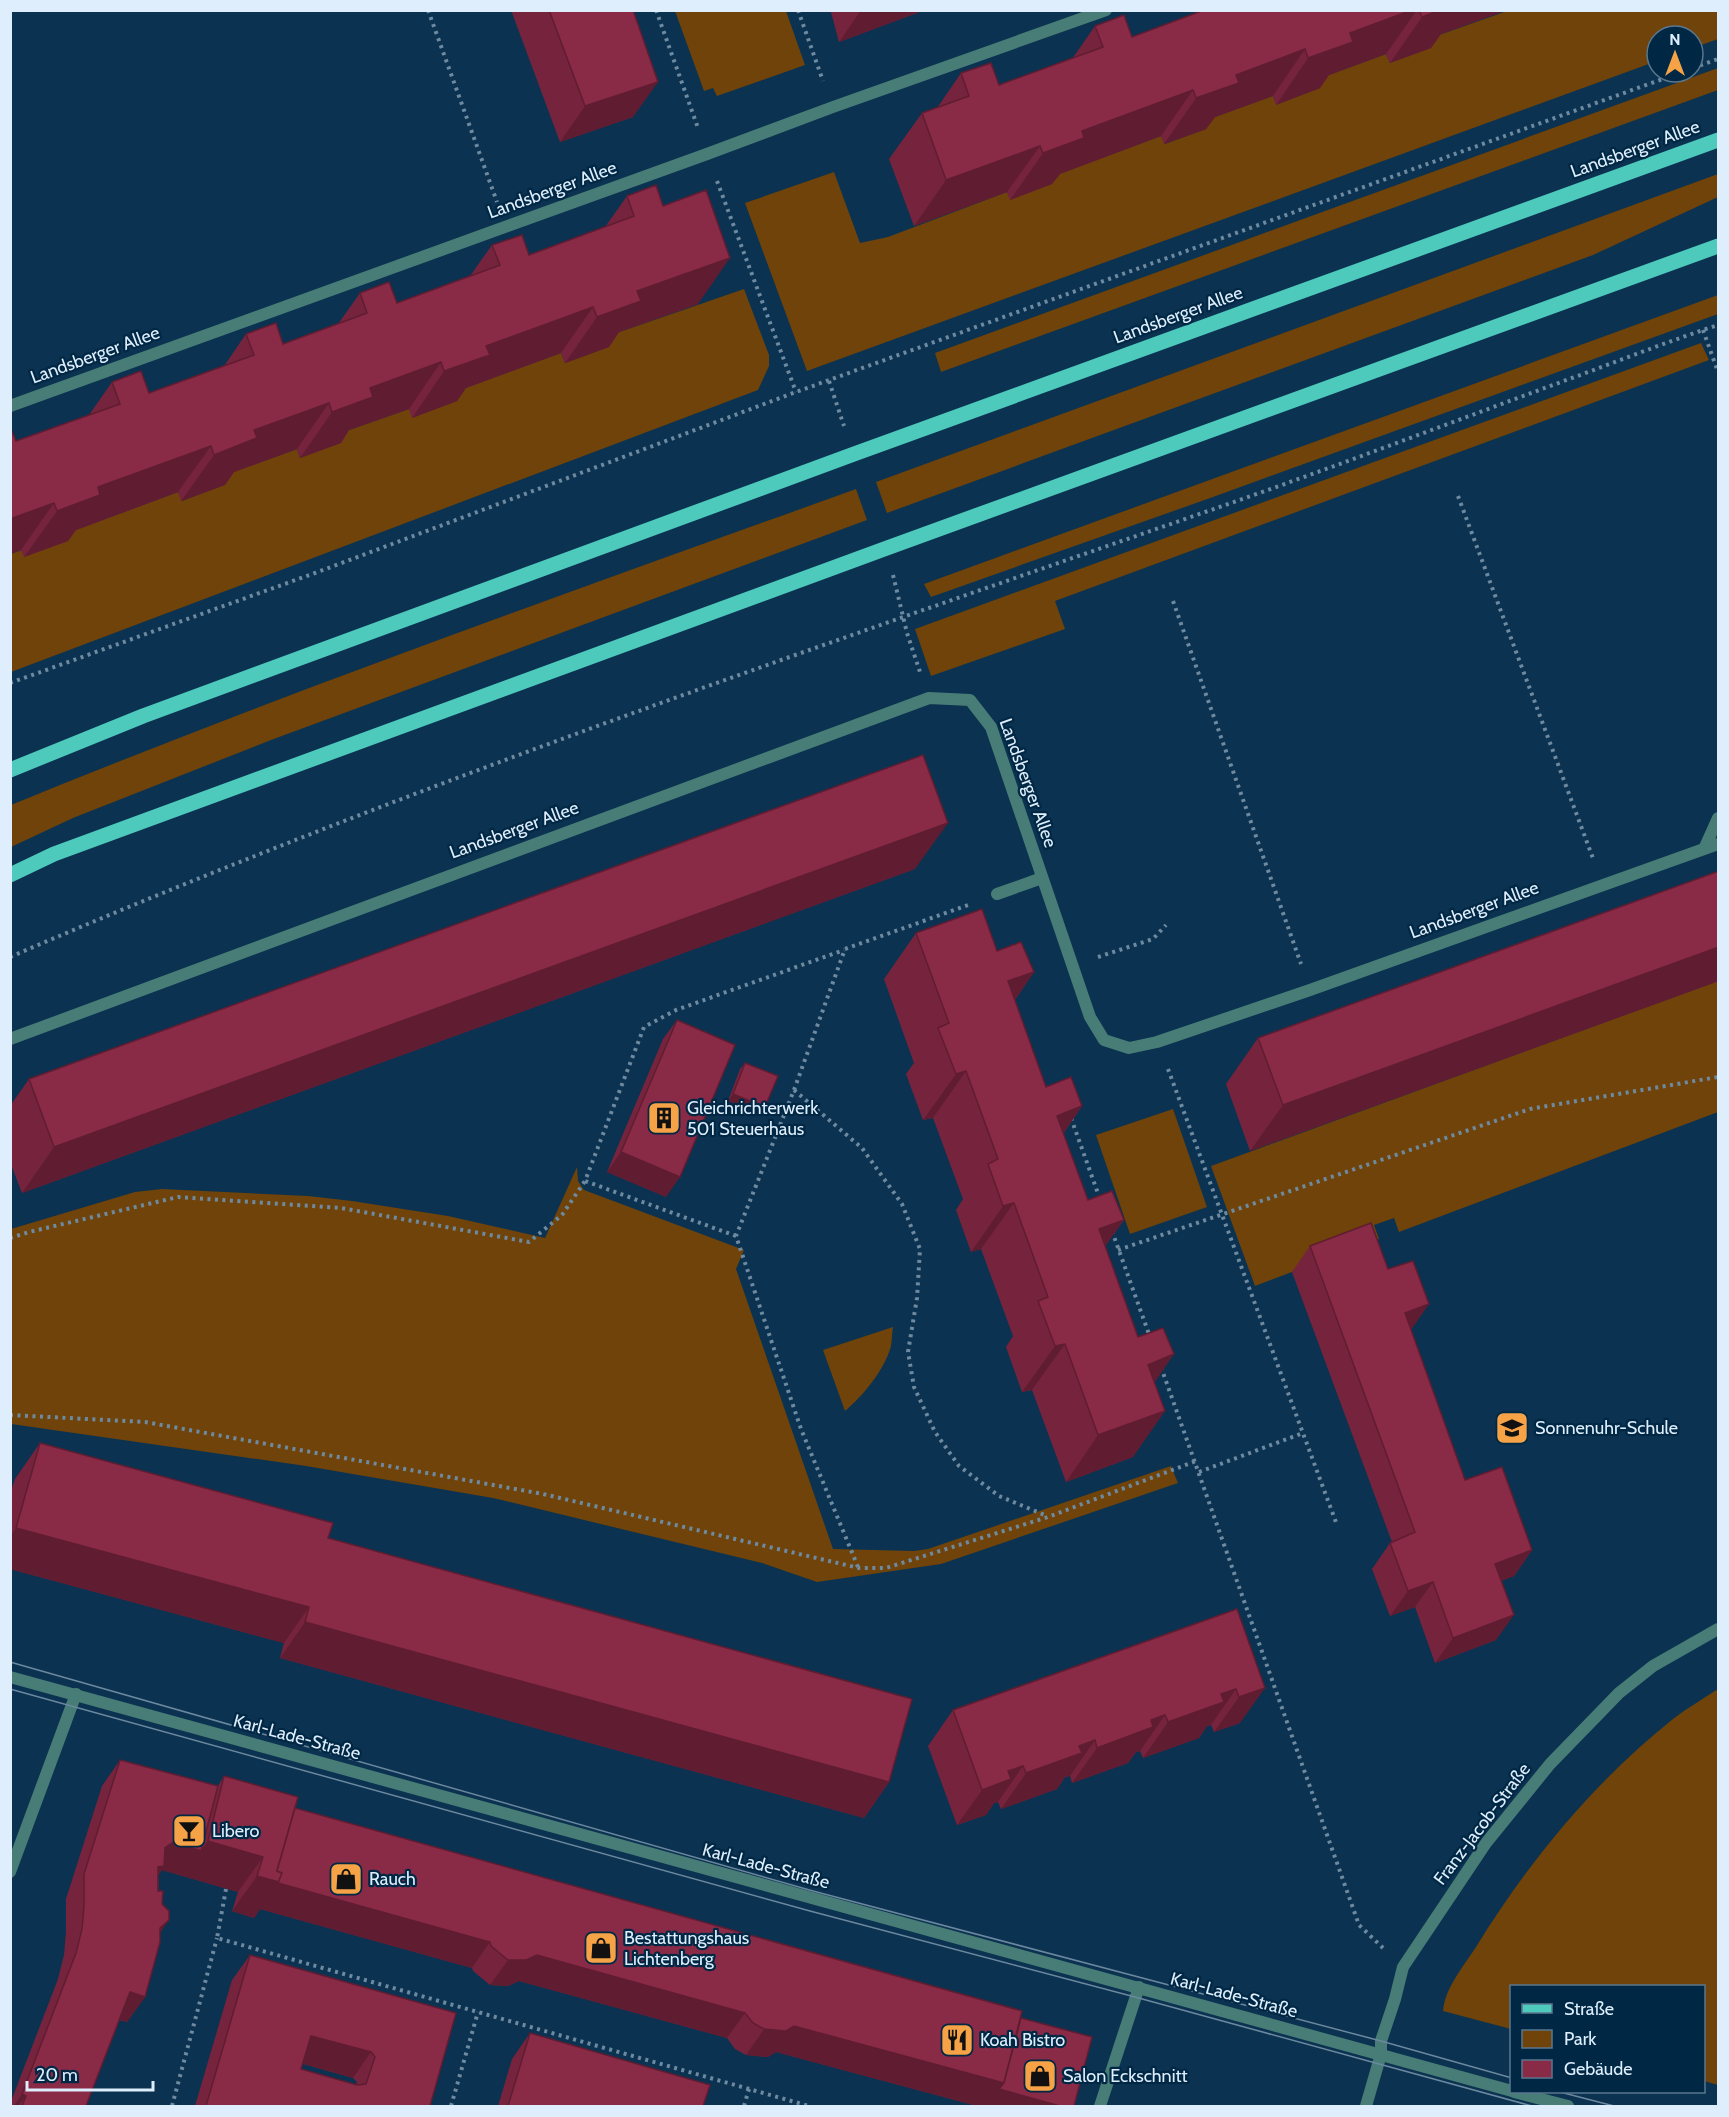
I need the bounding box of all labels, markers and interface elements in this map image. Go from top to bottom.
north arrow [1645,24,1705,84]
text: N [1669,30,1681,49]
street label: Landsberger Allee [1567,115,1703,183]
street label: Landsberger Allee [484,156,620,224]
street label: Landsberger Allee [1110,281,1246,349]
street label: Landsberger Allee [27,321,163,389]
street label: Landsberger Allee [994,715,1062,851]
street label: Landsberger Allee [446,796,582,864]
street label: Landsberger Allee [1406,876,1542,944]
place label: Gleichrichterwerk 501 Steuerhaus [687,1097,819,1140]
building icon: Gleichrichterwerk 501 Steuerhaus [646,1100,682,1136]
school or university icon: Sonnenuhr-Schule [1494,1410,1530,1446]
place label: Sonnenuhr-Schule [1535,1417,1678,1439]
street label: Karl-Lade-Straße [231,1709,363,1765]
street label: Franz-Jacob-Straße [1429,1759,1535,1889]
bar icon: Libero [171,1813,207,1849]
place label: Libero [212,1820,259,1842]
street label: Karl-Lade-Straße [700,1838,832,1894]
shop icon: Rauch [328,1861,364,1897]
place label: Rauch [369,1868,416,1890]
place label: Bestattungshaus Lichtenberg [624,1927,749,1970]
shop icon: Bestattungshaus Lichtenberg [583,1930,619,1966]
street label: Karl-Lade-Straße [1168,1967,1300,2023]
legend [1510,1985,1705,2093]
text: Straße [1564,1998,1614,2020]
restaurant icon: Koah Bistro [939,2022,975,2058]
text: Park [1564,2028,1597,2050]
place label: Koah Bistro [980,2029,1065,2051]
scale bar [27,2054,153,2092]
shop icon: Salon Eckschnitt [1022,2058,1058,2094]
text: Gebäude [1564,2058,1633,2080]
text: 20 m [36,2064,78,2086]
place label: Salon Eckschnitt [1063,2065,1188,2087]

